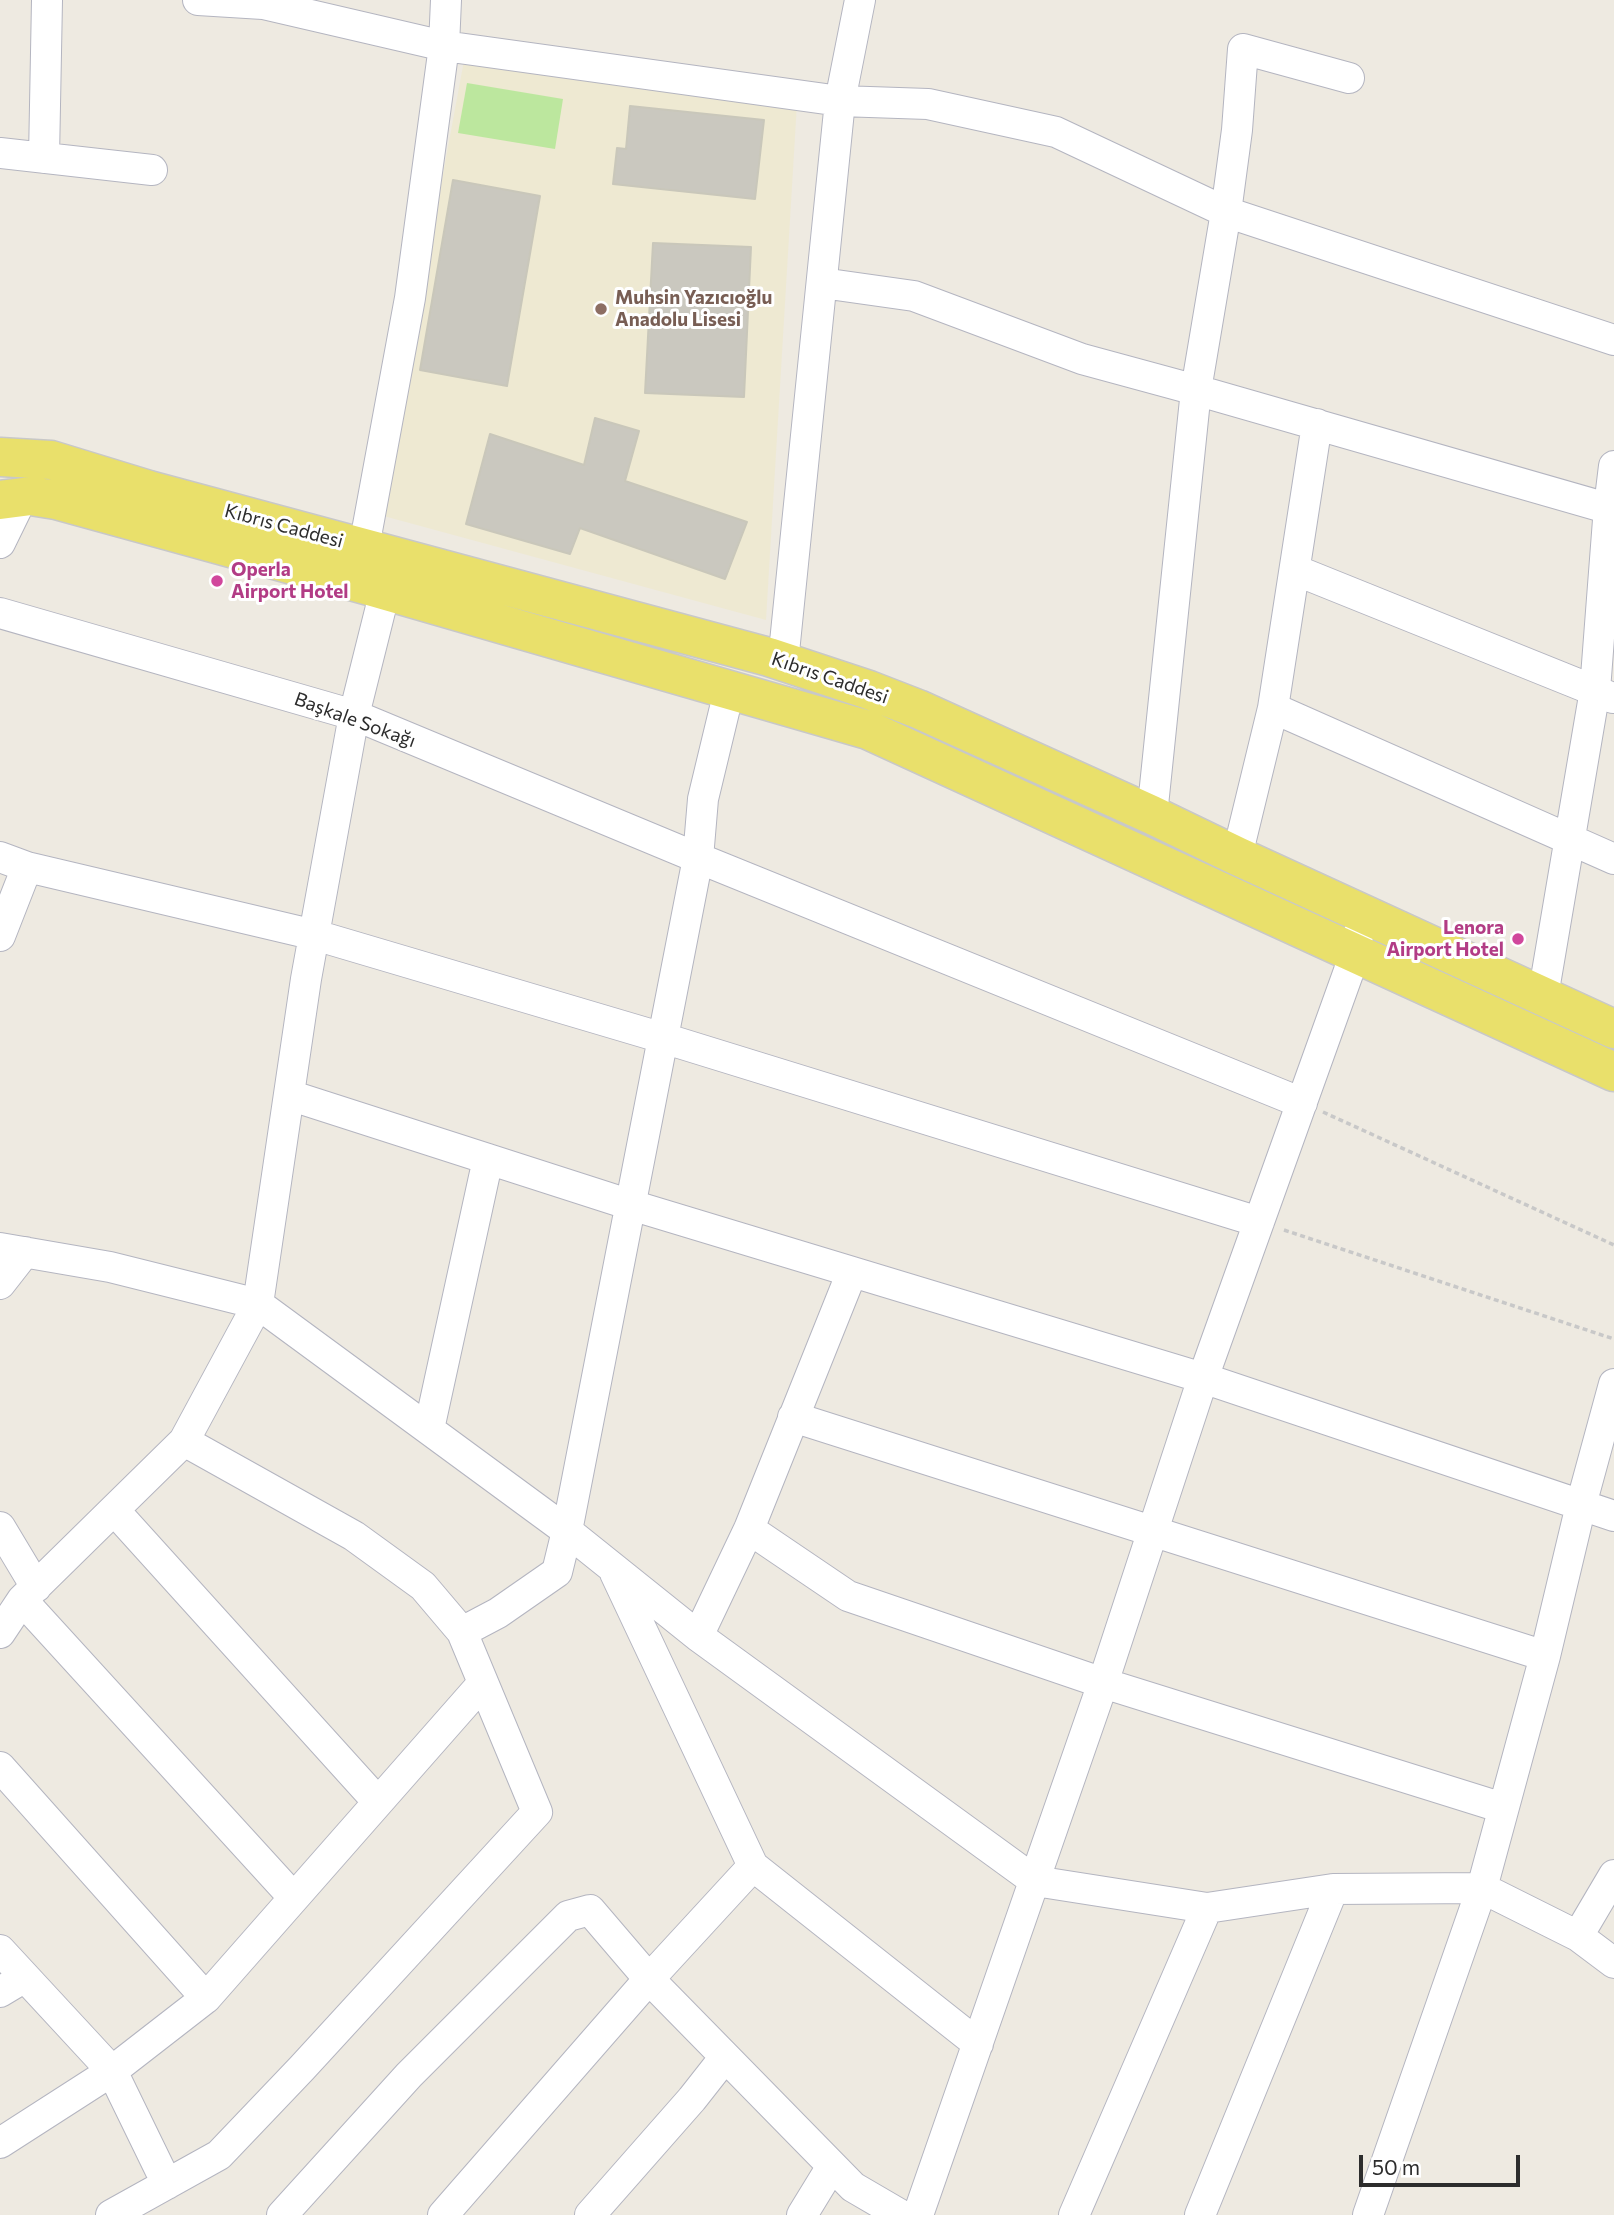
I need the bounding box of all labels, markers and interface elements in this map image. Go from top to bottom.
place label: Muhsin Yazıcıoğlu Anadolu Lisesi [615,287,772,331]
marker: Muhsin Yazıcıoğlu Anadolu Lisesi [593,301,609,317]
street label: Kıbrıs Caddesi [222,499,346,553]
place label: Operla Airport Hotel [231,559,349,603]
marker: Operla Airport Hotel [209,573,225,589]
street label: Kıbrıs Caddesi [769,647,891,709]
street label: Başkale Sokağı [291,687,419,753]
place label: Lenora Airport Hotel [1386,917,1504,961]
marker: Lenora Airport Hotel [1510,931,1526,947]
scale bar [1362,2142,1523,2186]
text: 50 m [1372,2154,1420,2179]

